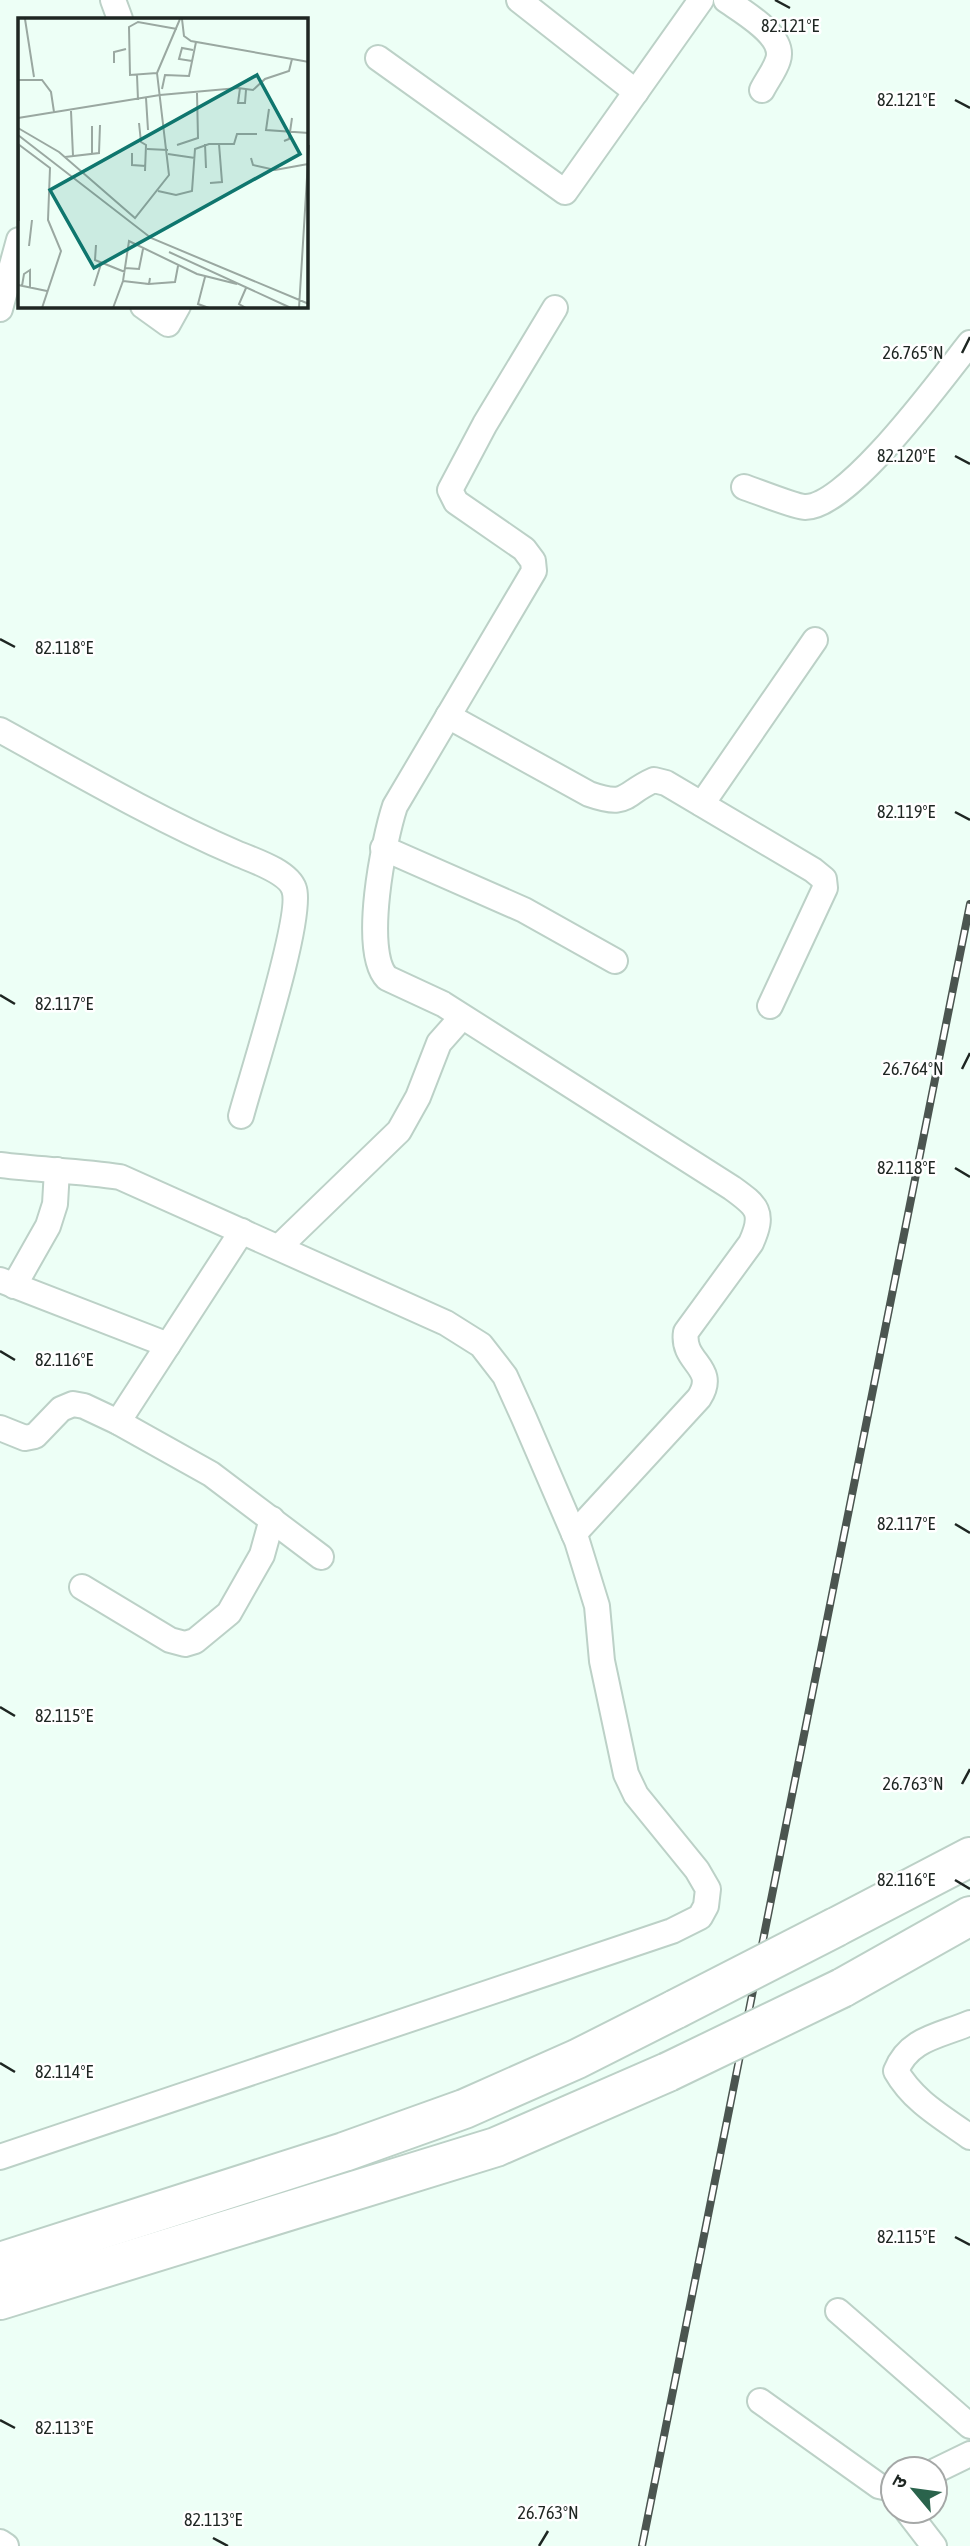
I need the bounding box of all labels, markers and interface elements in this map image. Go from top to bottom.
text: 82.121°E [761,15,819,36]
inset map [18,18,308,308]
text: 82.121°E [877,89,935,110]
text: 26.765°N [882,342,944,363]
text: 82.120°E [877,445,935,466]
text: 82.118°E [35,637,93,658]
text: 82.119°E [877,801,935,822]
text: 82.117°E [35,993,93,1014]
text: 26.764°N [882,1058,944,1079]
text: 82.118°E [877,1157,935,1178]
text: 82.116°E [35,1349,93,1370]
text: 82.117°E [877,1513,935,1534]
text: 82.115°E [35,1705,93,1726]
text: 26.763°N [882,1773,944,1794]
text: 82.116°E [877,1869,935,1890]
text: 82.114°E [35,2061,93,2082]
text: 82.115°E [877,2226,935,2247]
text: 82.113°E [35,2417,93,2438]
north arrow [879,2455,949,2525]
text: उ [887,2471,912,2492]
text: 26.763°N [517,2502,579,2523]
text: 82.113°E [184,2509,242,2530]

